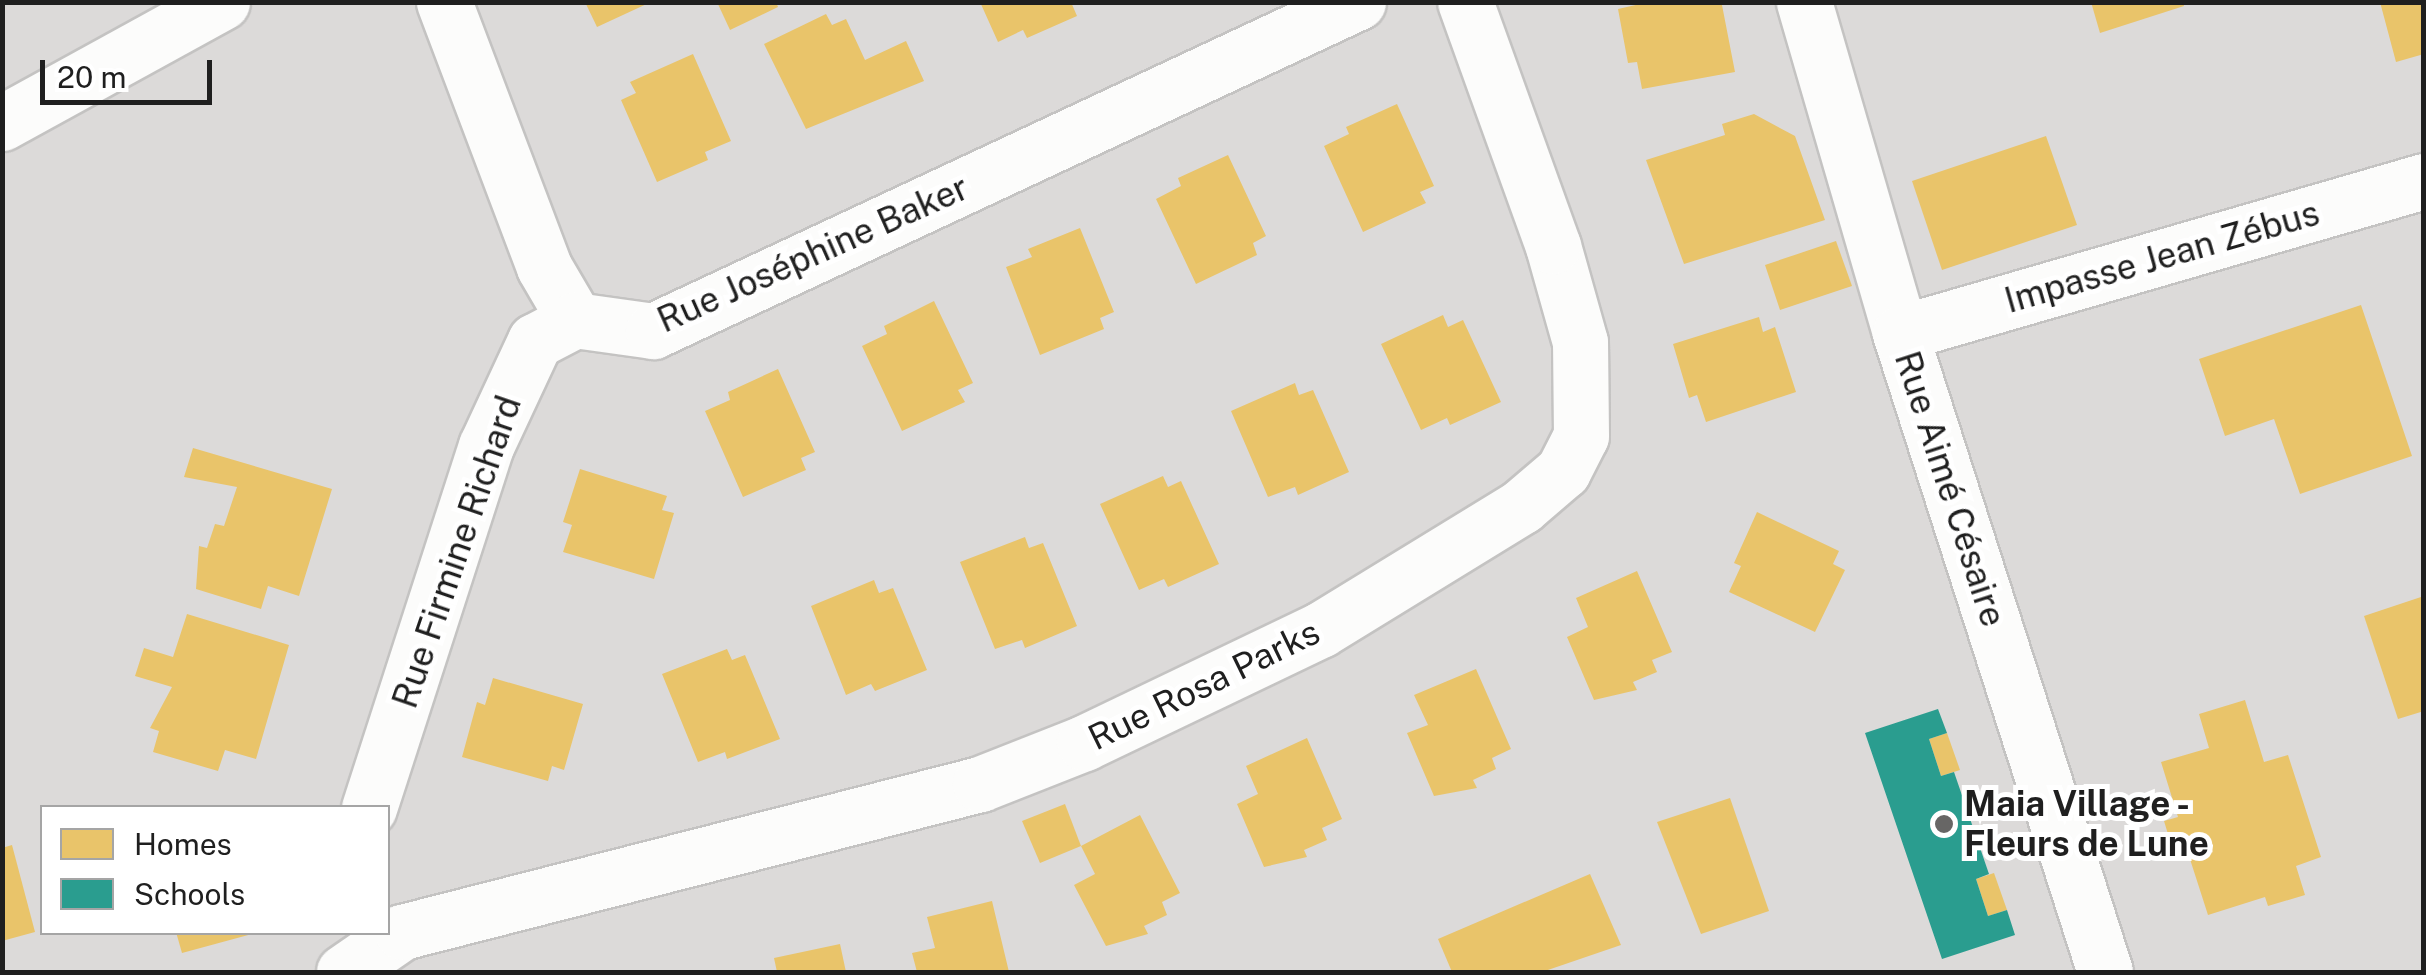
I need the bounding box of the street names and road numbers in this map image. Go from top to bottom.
street label: Rue Joséphine Baker [651,166,975,342]
street label: Impasse Jean Zébus [2000,192,2324,322]
street label: Rue Aimé Césaire [1886,346,2014,632]
street label: Rue Firmine Richard [384,390,530,714]
street label: Rue Rosa Parks [1081,611,1327,759]

